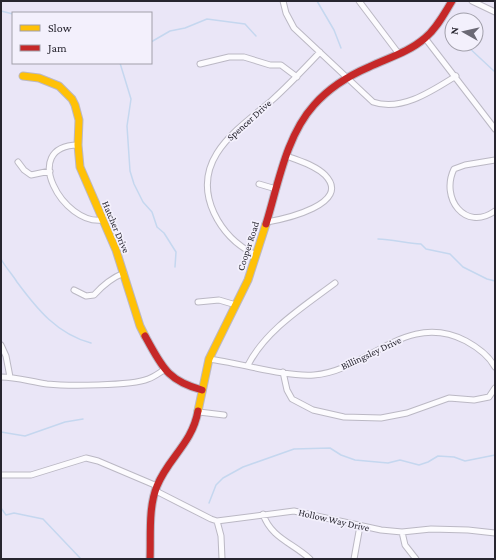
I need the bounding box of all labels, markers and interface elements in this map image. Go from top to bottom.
legend [12,12,152,64]
north arrow [444,12,484,52]
text: Slow [48,21,72,35]
text: N [448,26,461,35]
text: Jam [47,41,67,55]
street label: Spencer Drive [225,97,274,143]
street label: Hatcher Drive [100,199,132,255]
street label: Cooper Road [235,219,261,272]
street label: Billingsley Drive [339,334,403,372]
street label: Hollow Way Drive [297,506,371,534]

